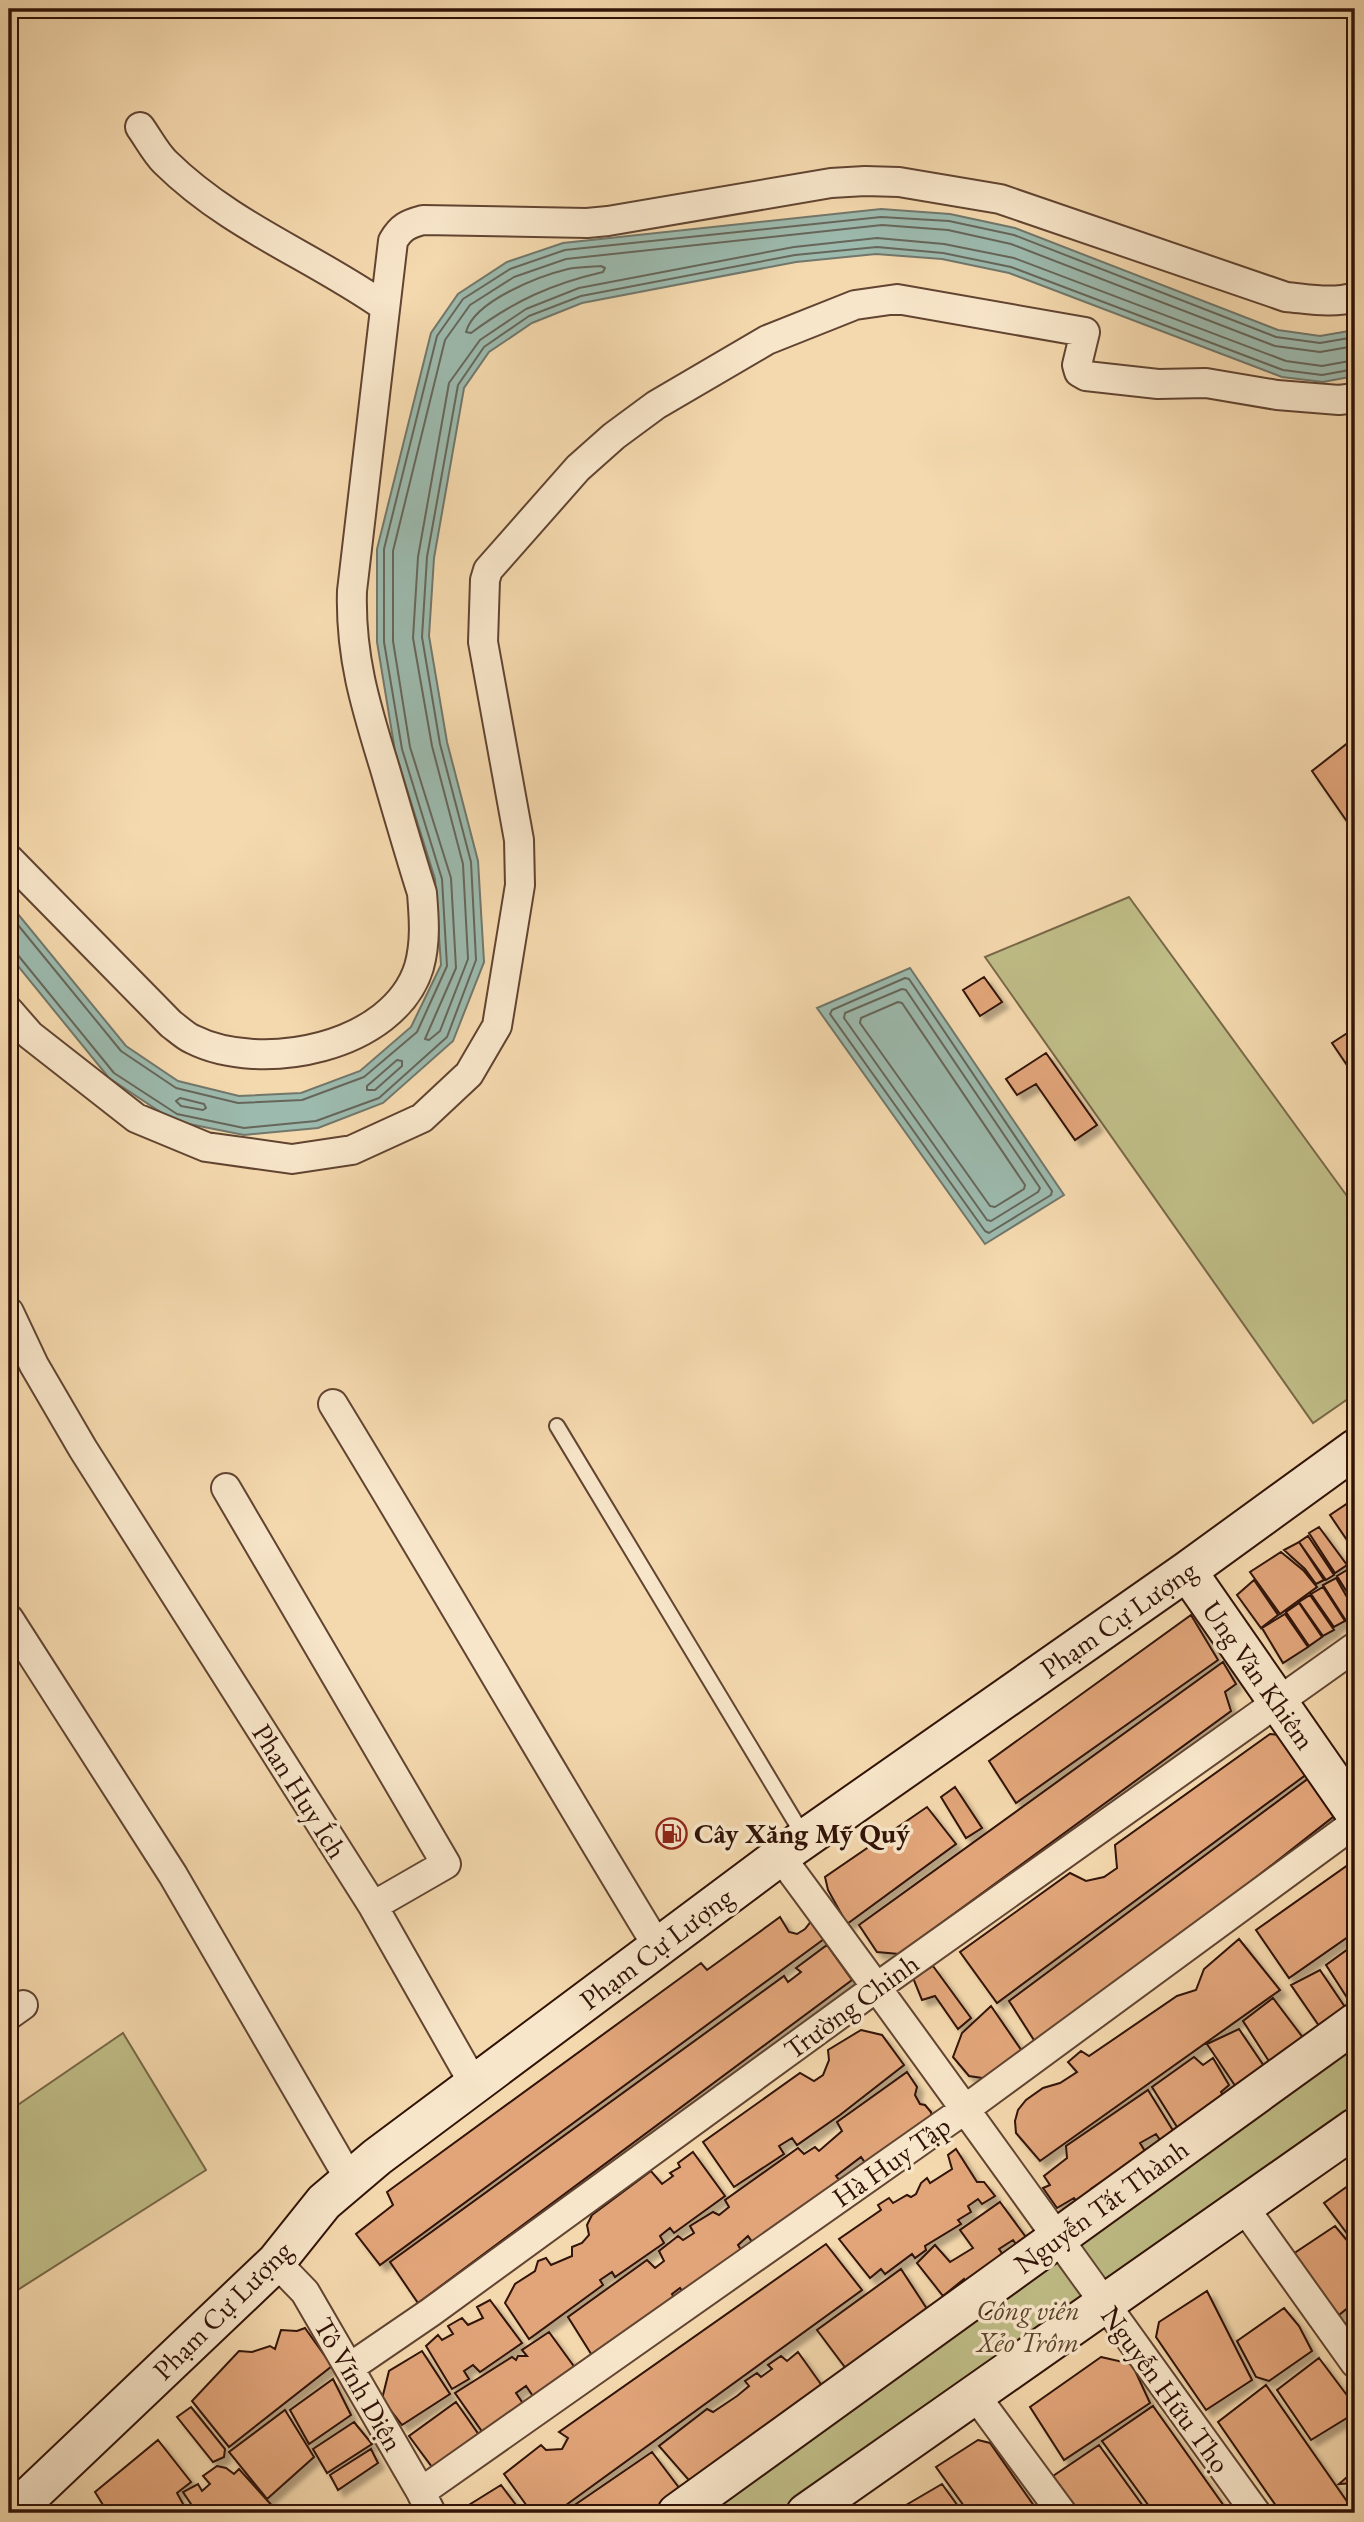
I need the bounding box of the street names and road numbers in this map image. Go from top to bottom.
street label: Phạm Cự Lượng [1033,1551,1204,1686]
street label: Ung Văn Khiêm [1194,1593,1324,1757]
street label: Phan Huy Ích [244,1717,356,1865]
street label: Phạm Cự Lượng [572,1878,740,2017]
street label: Trường Chinh [776,1945,926,2067]
street label: Hà Huy Tập [825,2107,957,2215]
street label: Nguyễn Tất Thành [1007,2131,1195,2281]
street label: Phạm Cự Lượng [145,2232,300,2387]
street label: Nguyễn Hữu Thọ [1093,2298,1239,2480]
street label: Tô Vĩnh Diện [306,2311,412,2458]

